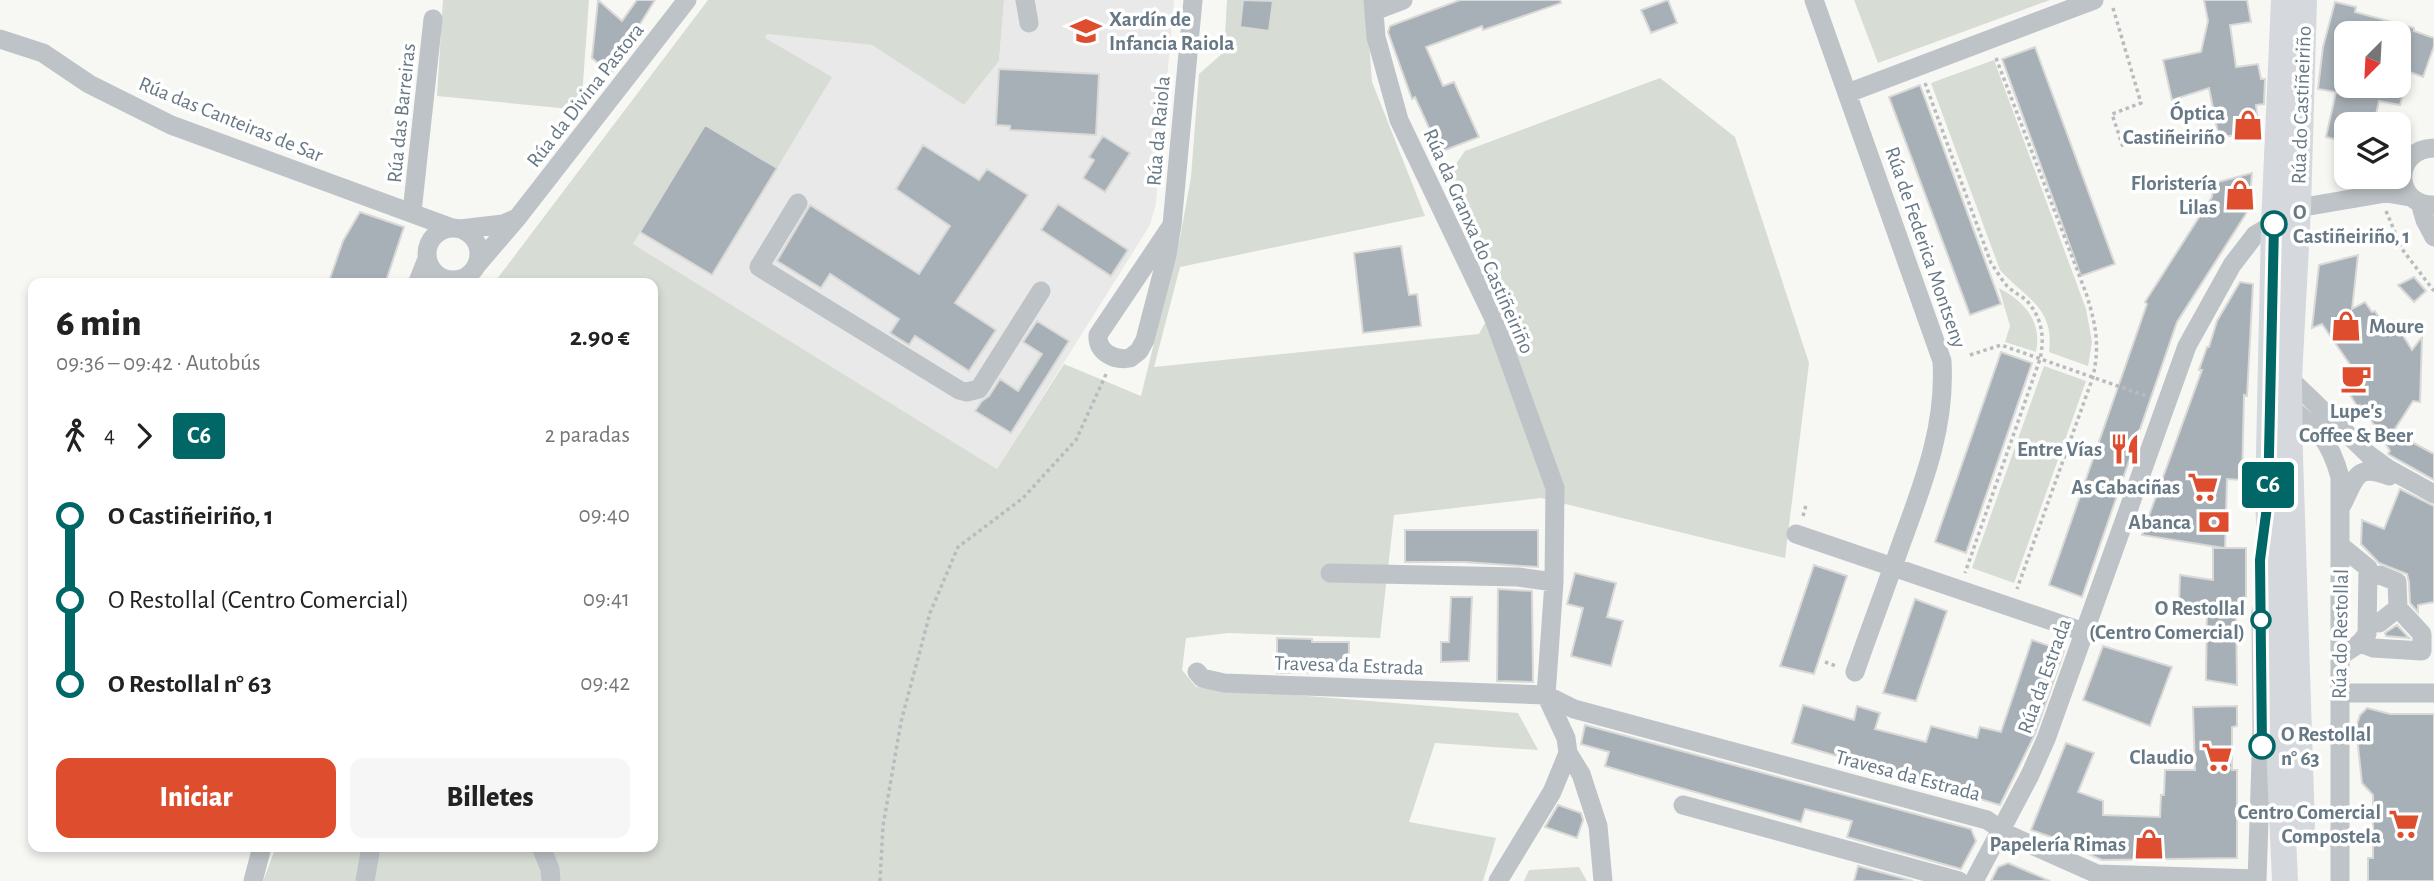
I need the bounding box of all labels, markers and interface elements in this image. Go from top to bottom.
place label: Xardín de Infancia Raiola [1109,9,1234,54]
school or university icon: Xardín de Infancia Raiola [1069,14,1103,48]
street label: Rúa da Divina Pastora [523,19,648,171]
north arrow [2334,21,2412,98]
map controls [2334,21,2411,189]
street label: Rúa do Castiñeiriño [2288,25,2315,185]
street label: Rúa das Barreiras [384,42,419,184]
street label: Rúa das Canteiras de Sar [136,73,326,166]
street label: Rúa da Raiola [1143,75,1174,187]
place label: Óptica Castiñeiriño [2123,101,2225,148]
shop icon: Óptica Castiñeiriño [2231,108,2265,142]
button: layers [2334,112,2411,189]
street label: Rúa da Granxa do Castiñeiriño [1419,126,1538,357]
street label: Rúa de Federica Montseny [1881,144,1970,350]
place label: Floristería Lilas [2131,173,2217,218]
shop icon: Floristería Lilas [2223,178,2257,212]
place label: O Castiñeiriño, 1 [2293,202,2410,247]
marker: O Castiñeiriño, 1 [2261,211,2287,237]
text: 6 min [56,305,142,343]
shop icon: Moure [2329,309,2363,343]
place label: Moure [2369,316,2424,337]
text: 2.90 € [570,324,630,350]
text: 09:36 – 09:42 · Autobús [56,352,261,375]
cafe icon: Lupe's Coffee & Beer [2339,361,2373,395]
place label: Lupe's Coffee & Beer [2299,401,2414,446]
icon: walk [56,417,94,455]
icon: forward [125,417,163,455]
text: 4 [104,424,115,447]
text: C6 [187,424,211,448]
text: 2 paradas [545,424,630,447]
restaurant icon: Entre Vías [2108,432,2142,466]
place label: Entre Vías [2017,439,2102,460]
line badge: C6 [2236,462,2300,508]
supermarket icon: As Cabaciñas [2186,470,2220,504]
text: C6 [2256,473,2280,497]
place label: As Cabaciñas [2071,477,2180,498]
text: O Castiñeiriño, 1 [108,503,274,529]
text: 09:40 [579,504,630,527]
bank icon: Abanca [2197,505,2231,539]
place label: Abanca [2128,512,2191,533]
street label: Rúa do Restollal [2329,569,2352,699]
text: O Restollal (Centro Comercial) [108,587,409,613]
text: 09:41 [583,588,630,611]
place label: O Restollal (Centro Comercial) [2089,598,2245,643]
marker: O Restollal (Centro Comercial) [2251,610,2271,630]
street label: Rúa da Estrada [2014,616,2075,736]
street label: Travesa da Estrada [1274,652,1424,679]
text: O Restollal n° 63 [108,671,272,697]
text: 09:42 [580,672,630,695]
place label: O Restollal n° 63 [2281,724,2371,769]
marker: O Restollal n° 63 [2249,733,2275,759]
supermarket icon: Claudio [2200,740,2234,774]
street label: Travesa da Estrada [1833,746,1983,805]
place label: Claudio [2130,747,2194,768]
button: Iniciar [56,758,336,838]
button: Billetes [350,758,630,838]
place label: Centro Comercial Compostela [2237,802,2381,847]
supermarket icon: Centro Comercial Compostela [2387,807,2421,841]
shop icon: Papelería Rimas [2132,827,2166,861]
place label: Papelería Rimas [1990,834,2126,855]

